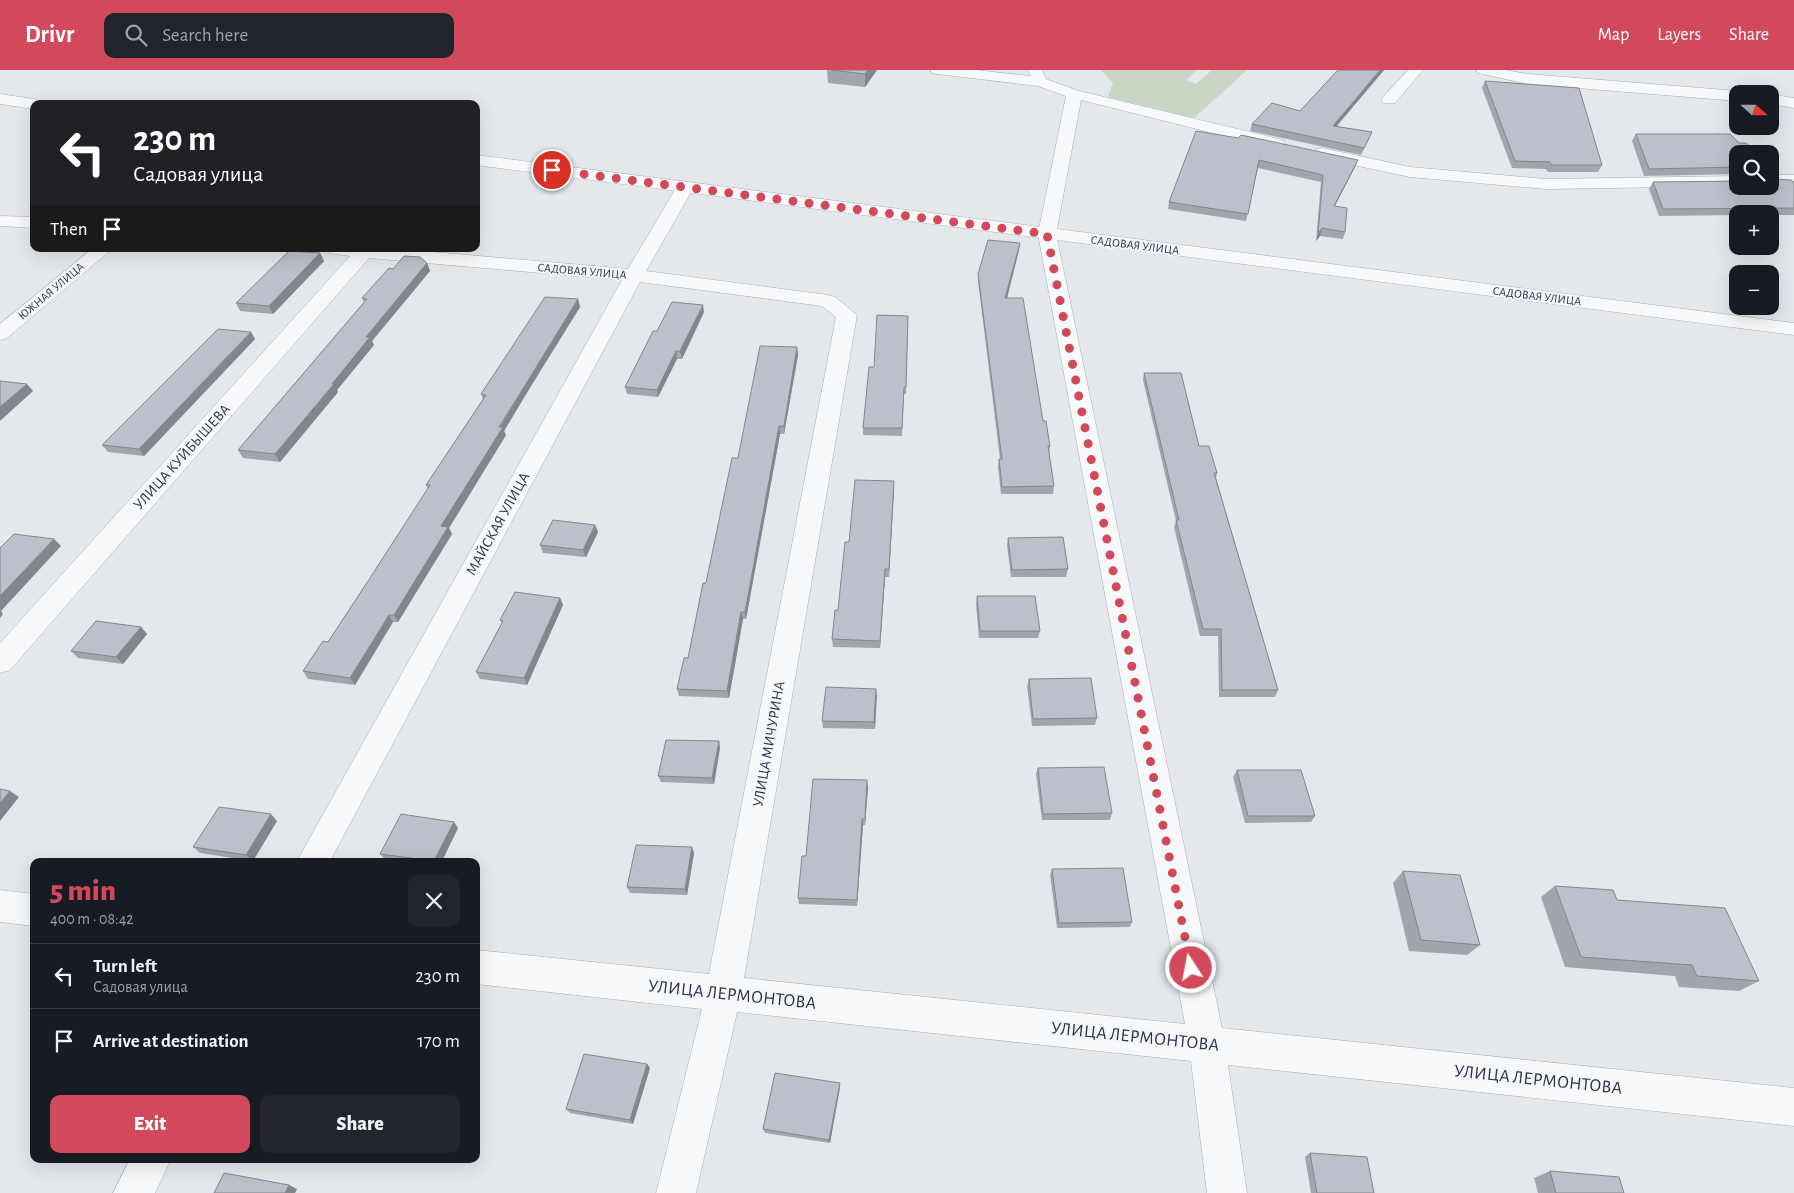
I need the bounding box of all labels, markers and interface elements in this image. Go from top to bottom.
search box [104,13,454,58]
icon: search [122,21,150,49]
text: Drivr [25,23,74,47]
text: Search here [162,26,248,45]
text: Map [1598,26,1629,44]
text: Layers [1657,26,1701,44]
text: Share [1729,26,1769,44]
north arrow [1729,85,1779,135]
map controls [1729,85,1779,315]
icon: left [50,120,115,185]
text: 230 m [133,122,216,157]
button: search [1729,145,1779,195]
pin [531,149,573,191]
icon: arrive [538,156,566,184]
text: Садовая улица [133,163,263,185]
button: + [1729,205,1779,255]
icon: arrive [98,215,126,243]
text: Then [50,220,88,239]
street label: САДОВАЯ УЛИЦА [1090,234,1180,256]
street label: ЮЖНАЯ УЛИЦА [16,260,86,322]
street label: САДОВАЯ УЛИЦА [537,261,627,281]
button: − [1729,265,1779,315]
street label: САДОВАЯ УЛИЦА [1492,285,1582,307]
street label: УЛИЦА КУЙБЫШЕВА [131,401,233,513]
street label: МАЙСКАЯ УЛИЦА [464,470,533,578]
street label: УЛИЦА МИЧУРИНА [751,680,787,808]
button: close [408,875,460,927]
text: 5 min [50,876,116,906]
text: 400 m · 08:42 [50,911,134,927]
position arrow [1164,941,1216,993]
text: Turn left [93,957,157,976]
icon: left [50,962,78,990]
text: 230 m [415,967,460,986]
street label: УЛИЦА ЛЕРМОНТОВА [647,977,817,1013]
text: Садовая улица [93,979,188,995]
street label: УЛИЦА ЛЕРМОНТОВА [1050,1019,1220,1055]
icon: arrive [50,1027,78,1055]
text: Arrive at destination [93,1032,249,1051]
text: 170 m [417,1032,460,1051]
street label: УЛИЦА ЛЕРМОНТОВА [1453,1062,1623,1098]
button: Exit [50,1095,250,1153]
button: Share [260,1095,460,1153]

